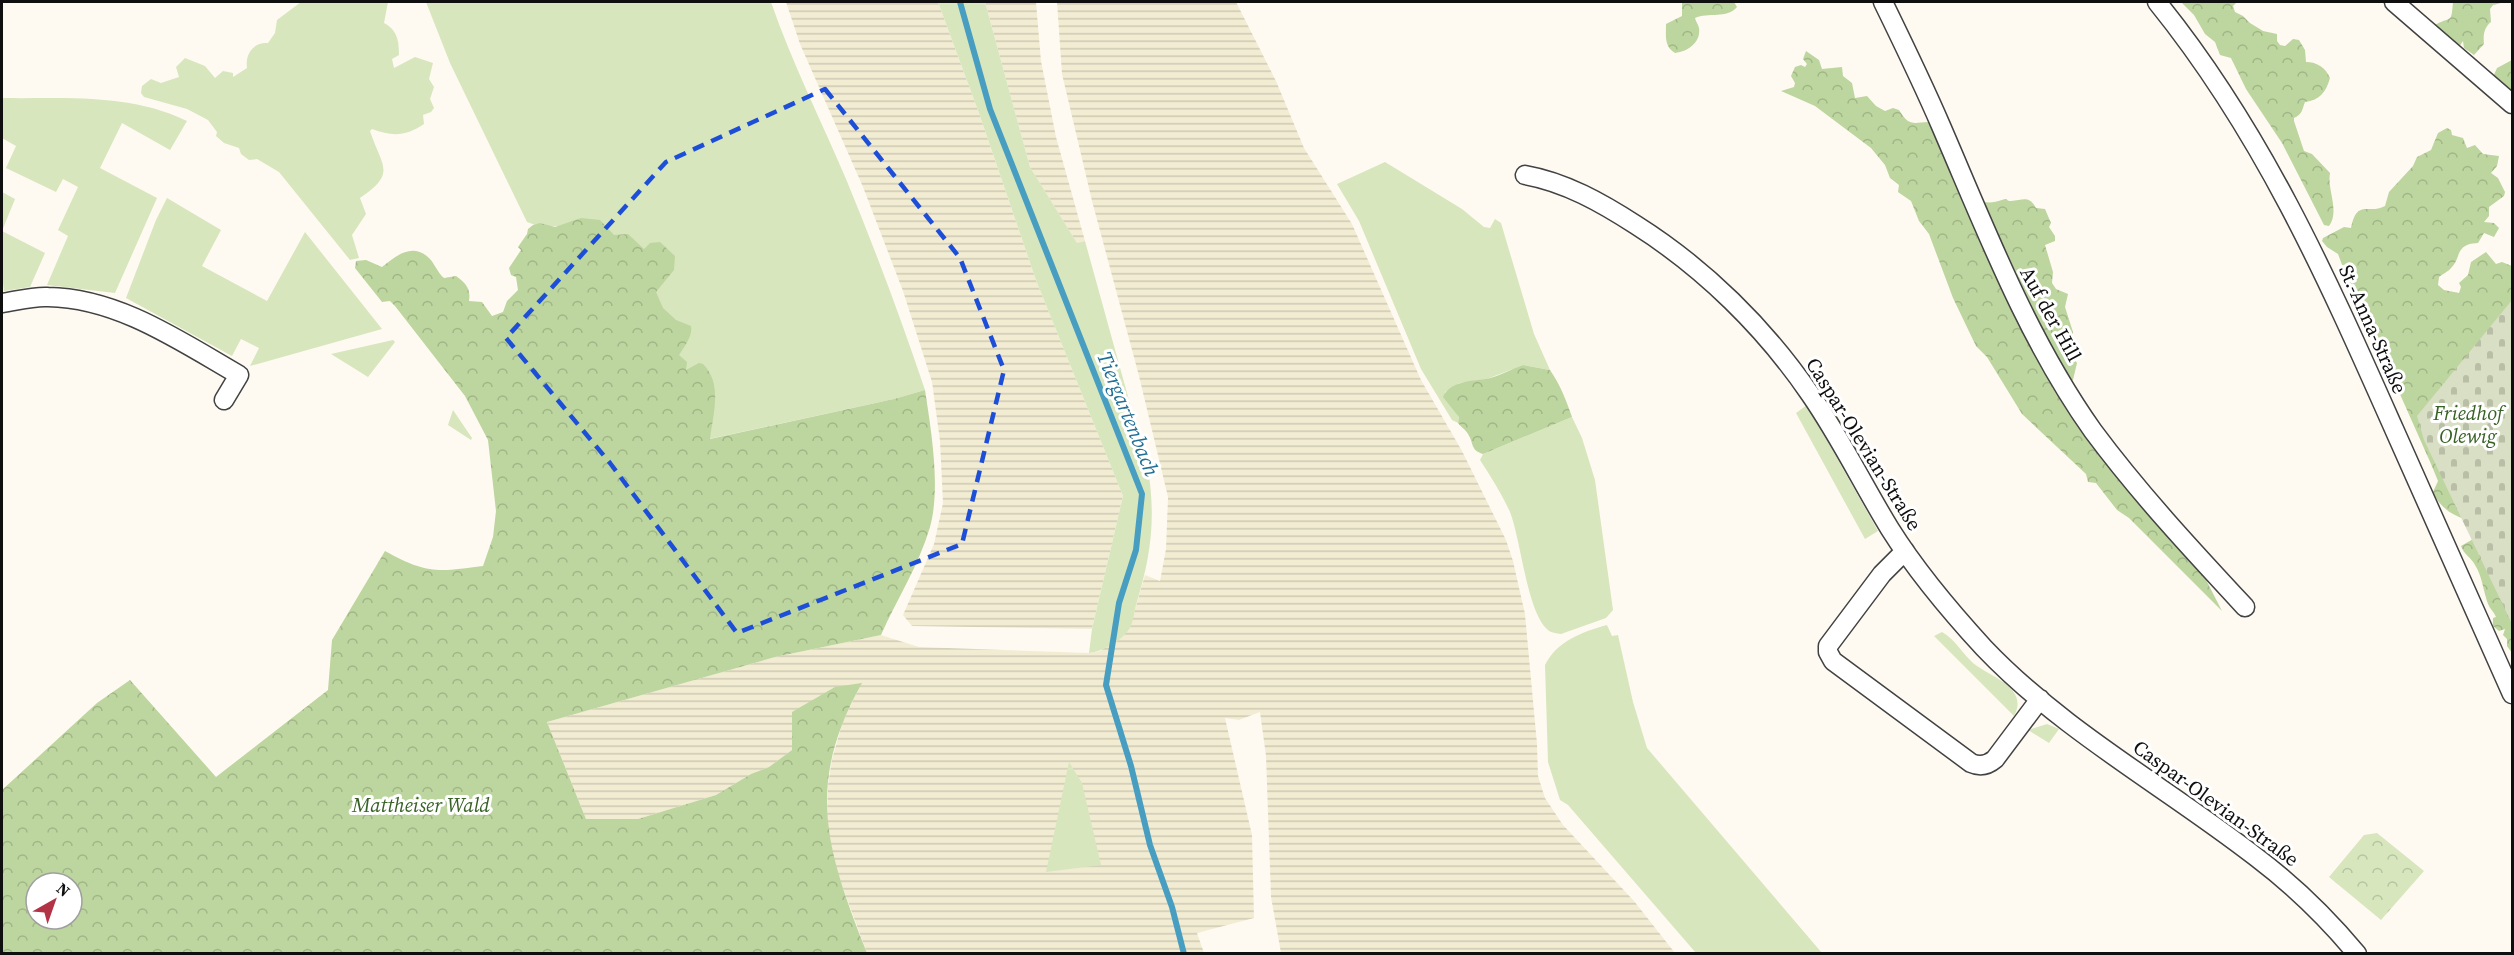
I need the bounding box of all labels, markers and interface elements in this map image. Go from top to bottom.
street label: St.-Anna-Straße [2332,260,2414,398]
street label: Auf der Hill [2013,261,2089,367]
water label: Tiergartenbach [1090,347,1167,481]
street label: Caspar-Olevian-Straße [1799,352,1929,536]
park label: Friedhof Olewig [2432,399,2507,450]
street label: Caspar-Olevian-Straße [2127,733,2305,873]
park label: Mattheiser Wald [351,791,490,819]
north arrow [24,871,84,931]
text: N [52,877,75,902]

